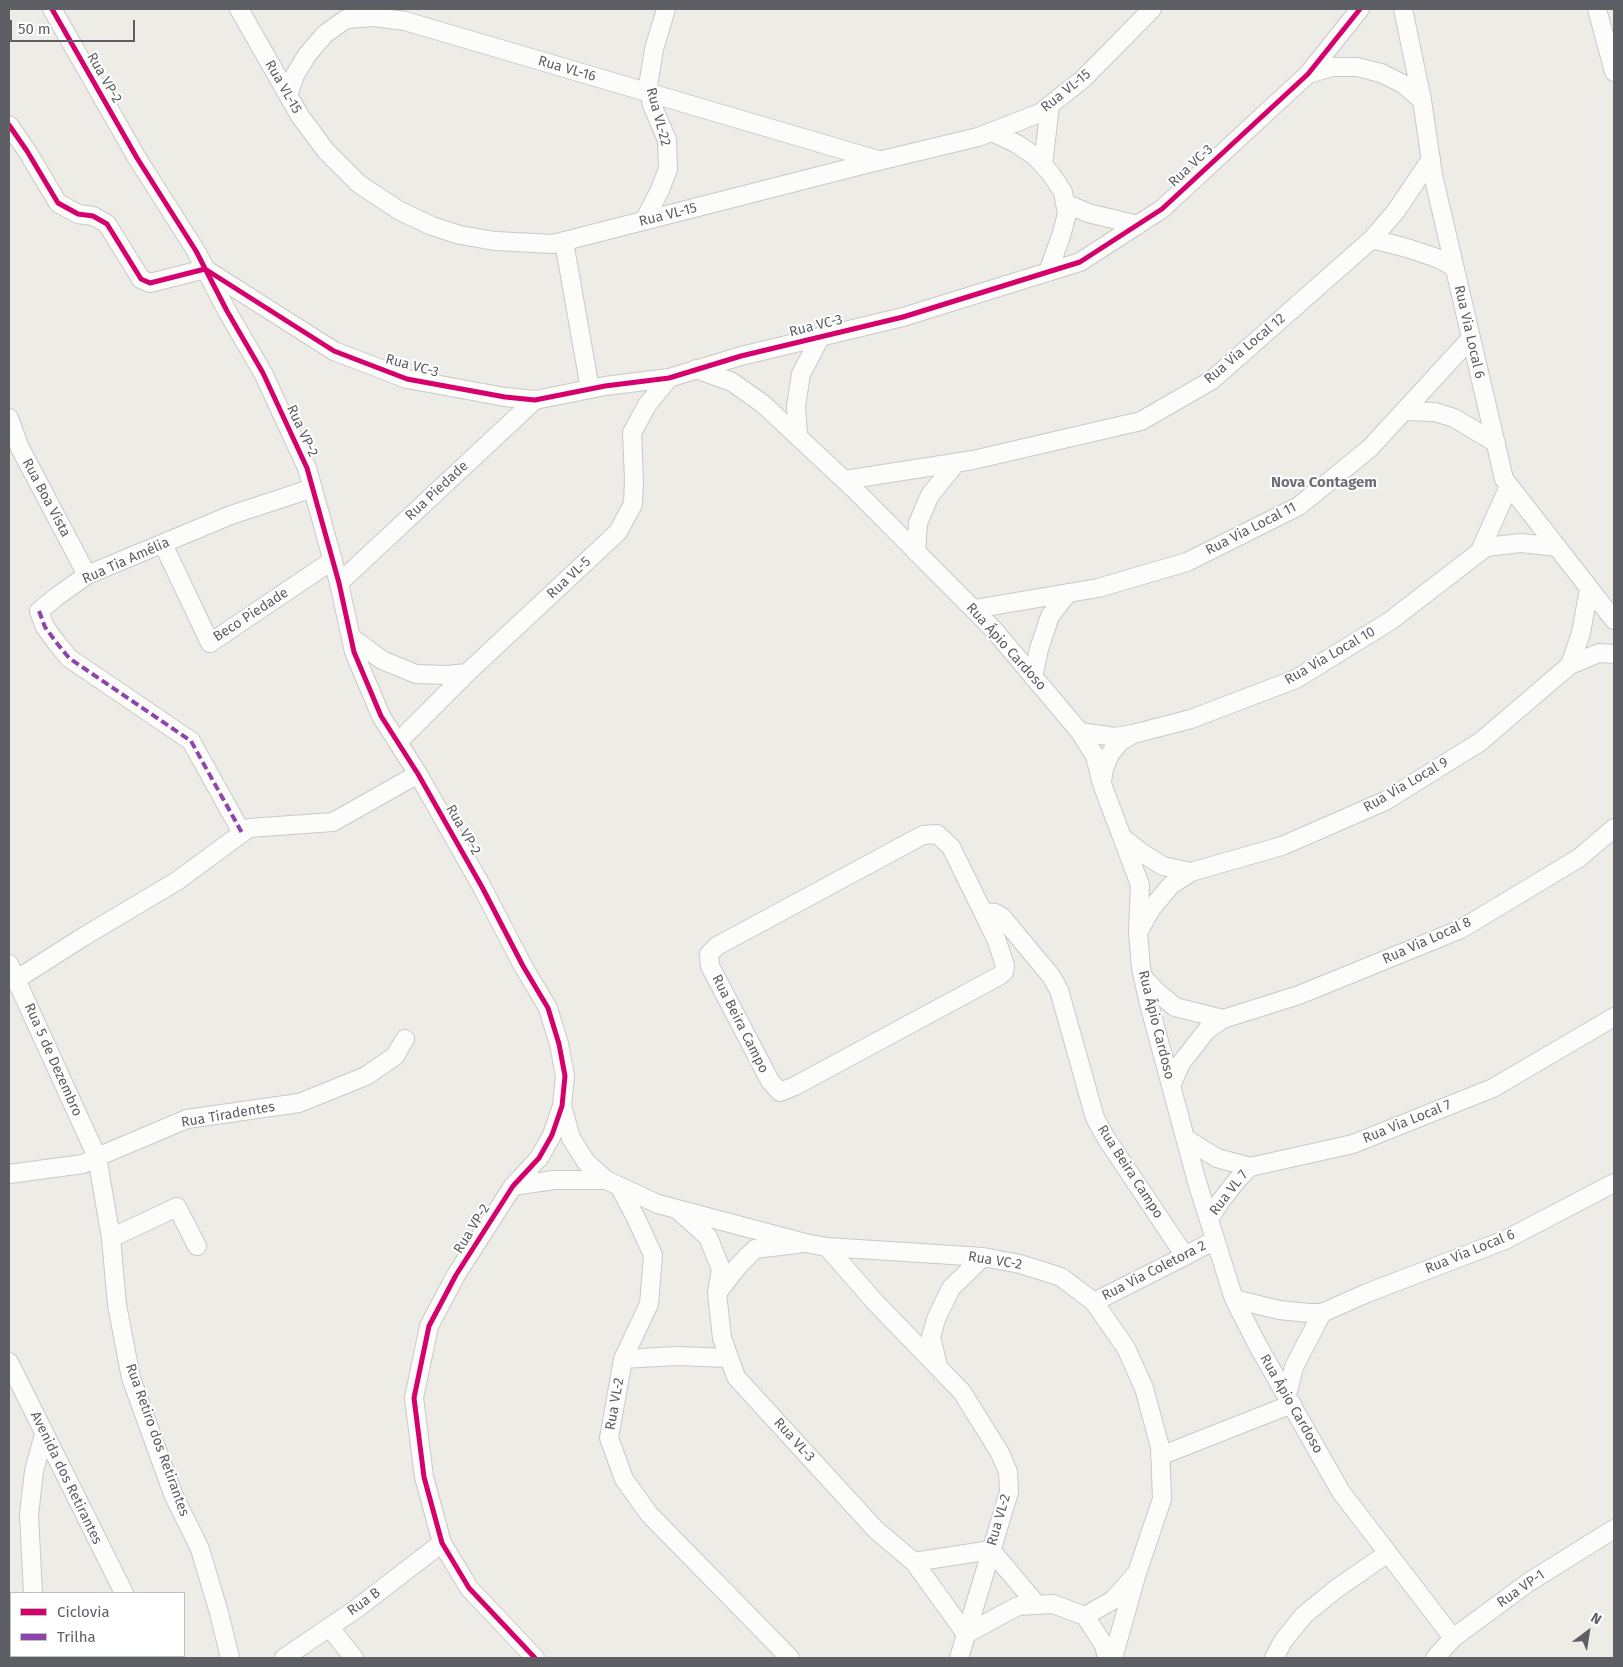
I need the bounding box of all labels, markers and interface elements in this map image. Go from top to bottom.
scale bar [12,10,138,42]
text: 50 m [18,20,51,38]
street label: Rua VP-2 [83,50,125,106]
street label: Rua VL-16 [536,53,598,85]
street label: Rua VL-15 [261,57,305,117]
street label: Rua VL-15 [1038,66,1094,116]
street label: Rua VL-22 [642,86,674,148]
street label: Rua VC-3 [1165,141,1217,191]
street label: Rua VL-15 [637,200,699,230]
street label: Rua Via Local 6 [1450,284,1488,380]
street label: Rua Via Local 12 [1201,310,1289,388]
street label: Rua VC-3 [788,311,844,341]
street label: Rua VC-3 [384,351,440,381]
street label: Rua VP-2 [283,402,321,460]
street label: Rua Boa Vista [18,456,74,540]
street label: Rua Piedade [402,458,472,524]
district label: Nova Contagem [1271,474,1377,492]
street label: Rua Via Local 11 [1203,499,1299,559]
street label: Rua Tia Amélia [80,534,172,588]
street label: Rua VL-5 [544,554,594,602]
street label: Beco Piedade [210,584,292,646]
street label: Rua Ápio Cardoso [962,600,1050,694]
street label: Rua Via Local 10 [1282,623,1378,689]
street label: Rua Via Local 9 [1361,754,1451,816]
street label: Rua VP-2 [442,802,484,858]
street label: Rua Via Local 8 [1380,914,1474,968]
street label: Rua Ápio Cardoso [1134,969,1178,1081]
street label: Rua Beira Campo [708,972,772,1076]
street label: Rua 5 de Dezembro [21,1001,85,1119]
street label: Rua Via Local 7 [1360,1097,1454,1147]
street label: Rua Tiradentes [180,1098,276,1132]
street label: Rua Beira Campo [1094,1122,1166,1222]
street label: Rua VL 7 [1206,1167,1252,1219]
street label: Rua VP-2 [450,1201,494,1257]
street label: Rua Via Local 6 [1423,1226,1517,1278]
street label: Rua Via Coletora 2 [1099,1238,1209,1304]
street label: Rua VC-2 [967,1248,1023,1274]
street label: Rua Ápio Cardoso [1256,1351,1326,1457]
street label: Rua Retiro dos Retirantes [122,1361,192,1519]
street label: Rua VL-2 [602,1376,628,1432]
street label: Avenida dos Retirantes [26,1409,106,1547]
street label: Rua VL-3 [770,1415,818,1465]
street label: Rua VL-2 [984,1492,1014,1548]
street label: Rua VP-1 [1494,1567,1548,1611]
street label: Rua B [344,1584,384,1620]
legend [10,1592,185,1657]
text: Ciclovia [57,1603,110,1621]
north arrow [1563,1607,1613,1657]
text: N [1588,1609,1604,1628]
text: Trilha [57,1628,96,1646]

